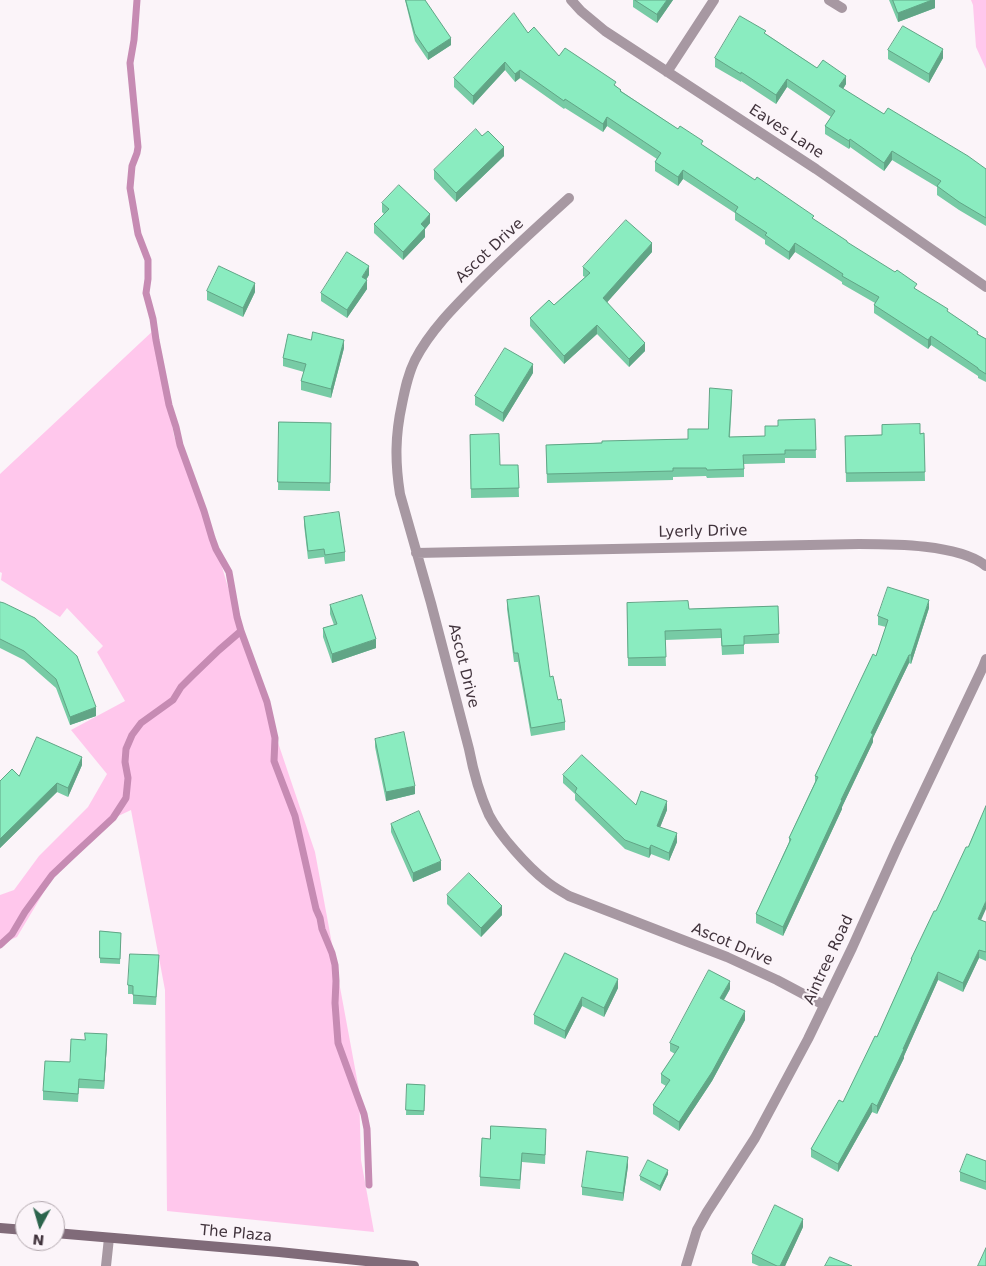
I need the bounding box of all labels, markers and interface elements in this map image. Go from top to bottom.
street label: Eaves Lane [745,101,827,163]
street label: Ascot Drive [452,215,528,287]
street label: Lyerly Drive [658,522,748,542]
street label: Ascot Drive [444,622,482,710]
street label: Aintree Road [800,912,858,1008]
street label: Ascot Drive [689,920,775,970]
north arrow [15,1201,65,1251]
street label: The Plaza [199,1222,273,1246]
text: N [32,1231,45,1248]

